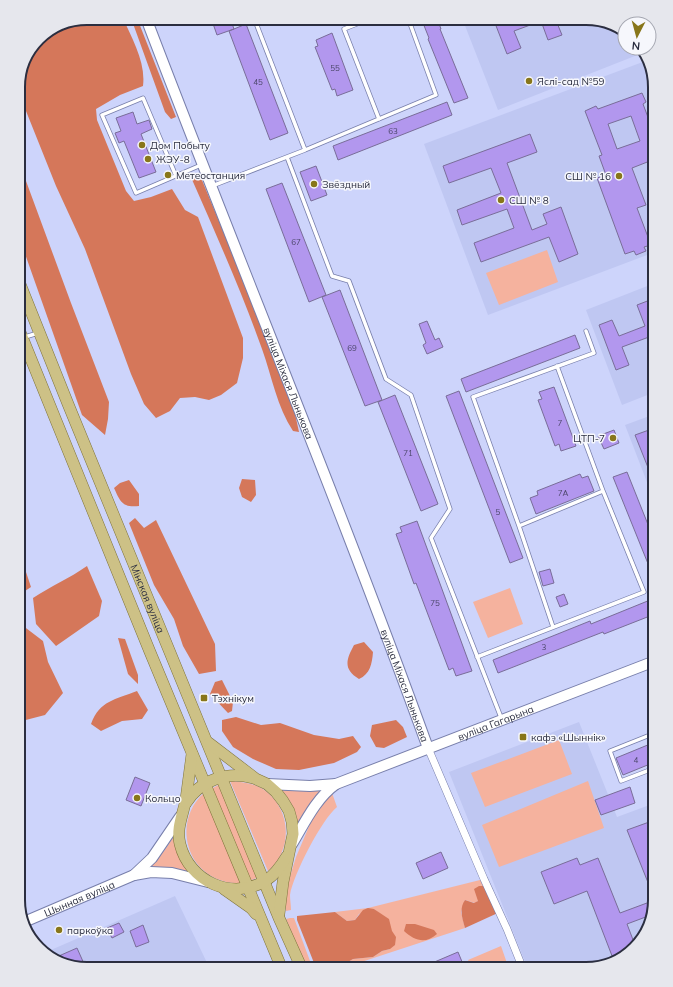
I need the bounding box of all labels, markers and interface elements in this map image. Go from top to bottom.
north arrow [617,16,657,56]
text: N [631,39,641,53]
house number: 55 [330,63,340,73]
place label: Яслі-сад №59 [537,75,604,88]
marker: Яслі-сад №59 [524,76,534,86]
house number: 45 [253,77,263,87]
house number: 63 [388,126,398,136]
place label: Дом Побыту [150,139,210,152]
marker: Дом Побыту [137,140,147,150]
place label: ЖЭУ-8 [156,153,190,166]
marker: ЖЭУ-8 [143,154,153,164]
place label: Метеостанция [176,169,245,182]
marker: Метеостанция [163,170,173,180]
place label: СШ № 16 [565,170,611,183]
marker: СШ № 16 [614,171,624,181]
place label: Звёздный [322,178,370,191]
marker: Звёздный [309,179,319,189]
place label: СШ № 8 [509,194,549,207]
marker: СШ № 8 [496,195,506,205]
house number: 67 [291,237,301,247]
street label: вуліца Міхася Лынькова [260,325,316,441]
house number: 69 [347,343,357,353]
house number: 7 [558,418,563,428]
place label: ЦТП-7 [573,432,605,445]
marker: ЦТП-7 [608,433,618,443]
house number: 71 [403,448,413,458]
house number: 7А [558,488,568,498]
house number: 5 [496,507,501,517]
street label: Мінская вуліца [128,563,167,635]
house number: 75 [430,598,440,608]
street label: вуліца Міхася Лынькова [378,628,431,744]
house number: 3 [542,642,547,652]
place label: Тэхнікум [212,692,254,705]
marker: Тэхнікум [199,693,209,703]
street label: вуліца Гагарына [456,702,536,743]
place label: кафэ «Шыннік» [531,731,606,744]
marker: кафэ «Шыннік» [518,732,528,742]
house number: 4 [634,755,639,765]
place label: Кольцо [145,792,181,805]
marker: Кольцо [132,793,142,803]
street label: Шынная вуліца [42,878,117,920]
place label: паркоўка [67,924,113,937]
marker: паркоўка [54,925,64,935]

